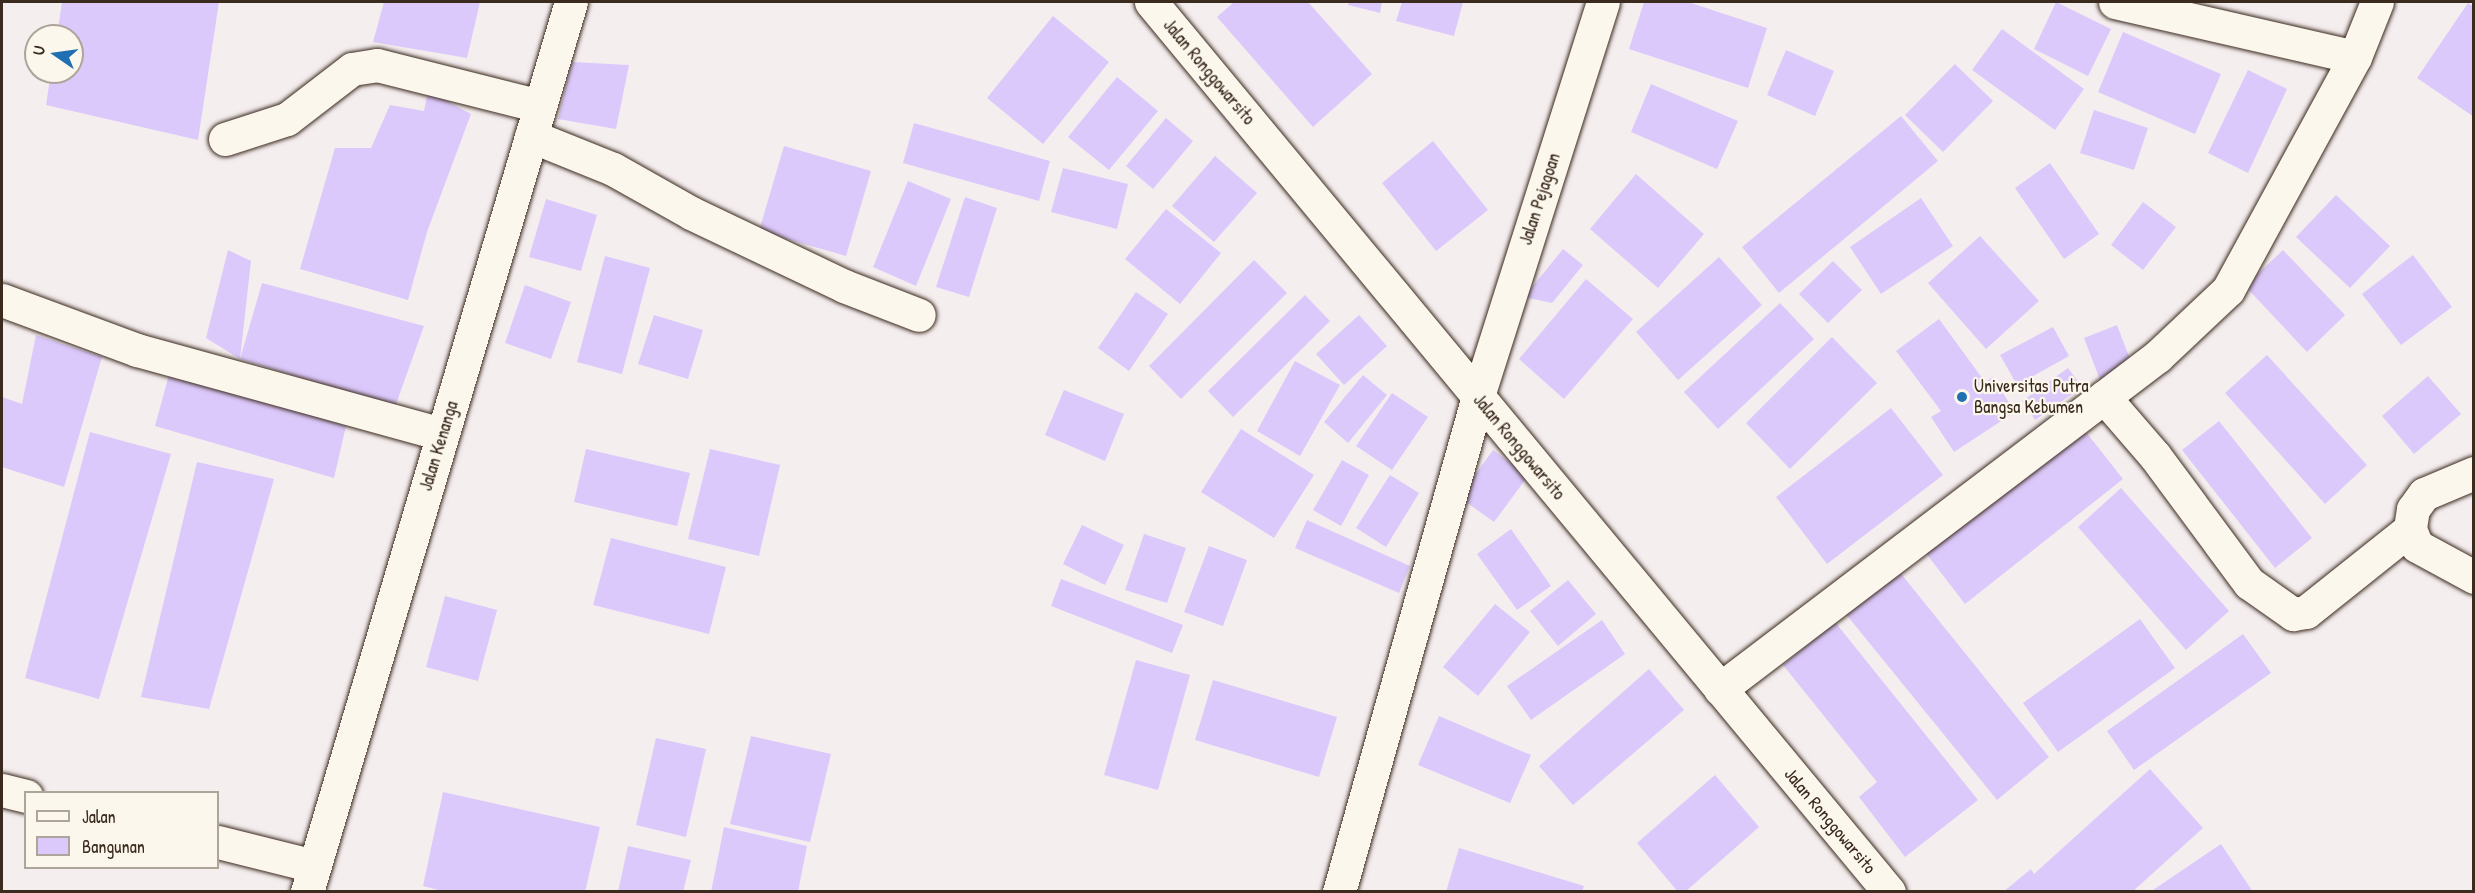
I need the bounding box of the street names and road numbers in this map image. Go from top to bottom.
street label: Jalan Ronggowarsito [1158,15,1260,129]
street label: Jalan Pejagoan [1515,150,1565,248]
street label: Jalan Ronggowarsito [1468,390,1570,504]
street label: Jalan Kenanga [415,398,463,494]
street label: Jalan Ronggowarsito [1779,764,1881,878]

